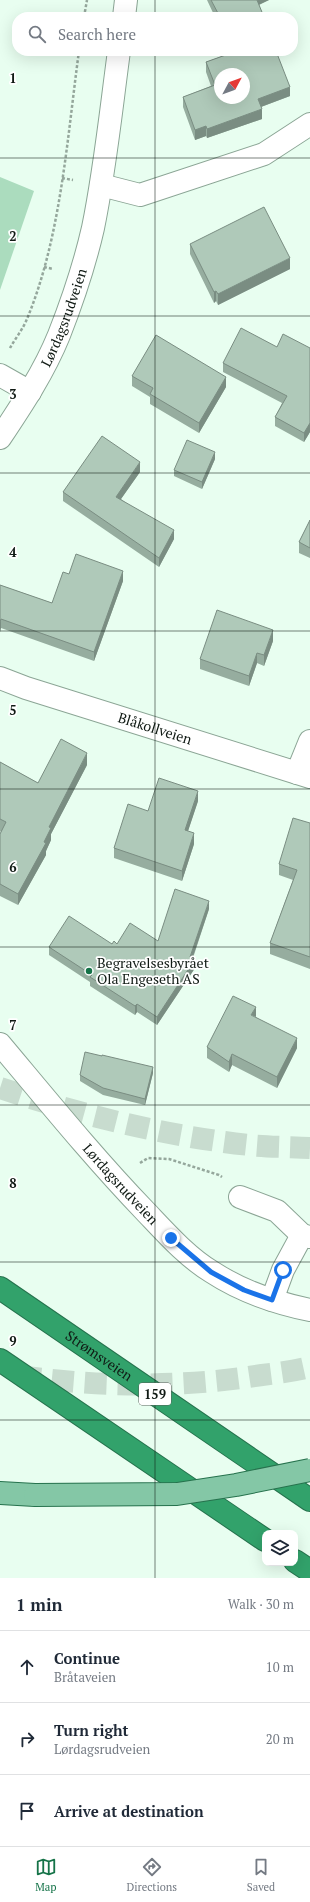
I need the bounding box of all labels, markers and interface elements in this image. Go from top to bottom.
search box [12,12,298,56]
icon: search [26,23,48,45]
text: Search here [58,24,136,44]
north arrow [214,68,250,104]
text: 1 [9,69,17,87]
text: 2 [9,227,17,245]
street label: Lørdagsrudveien [36,265,91,370]
text: 3 [9,385,17,403]
text: 4 [9,543,17,561]
text: 5 [9,701,17,719]
street label: Blåkollveien [116,707,195,749]
text: 6 [9,858,17,876]
place label: Begravelsesbyrået Ola Engeseth AS [97,953,210,988]
marker: Begravelsesbyrået Ola Engeseth AS [84,966,94,976]
text: 7 [9,1016,17,1034]
street label: Lørdagsrudveien [79,1139,163,1229]
text: 8 [9,1174,17,1192]
route end [162,1229,180,1247]
route start [274,1261,292,1279]
street label: Strømsveien [62,1326,137,1385]
text: 9 [9,1332,17,1350]
road number: 159 [139,1383,171,1405]
map controls [262,1530,298,1566]
button: layers [262,1530,298,1566]
text: 1 min [16,1593,63,1616]
text: Walk · 30 m [228,1595,294,1613]
text: Continue [54,1648,120,1668]
icon: ahead [16,1656,38,1678]
text: 10 m [266,1658,294,1676]
text: Bråtaveien [54,1668,116,1686]
text: Turn right [54,1720,129,1740]
icon: right [16,1728,38,1750]
text: 20 m [266,1730,294,1748]
text: Lørdagsrudveien [54,1740,150,1758]
icon: arrive [16,1800,38,1822]
text: Arrive at destination [54,1801,204,1821]
tab: Map [35,1856,57,1894]
tab: Directions [126,1856,177,1894]
tab: Saved [247,1856,275,1894]

